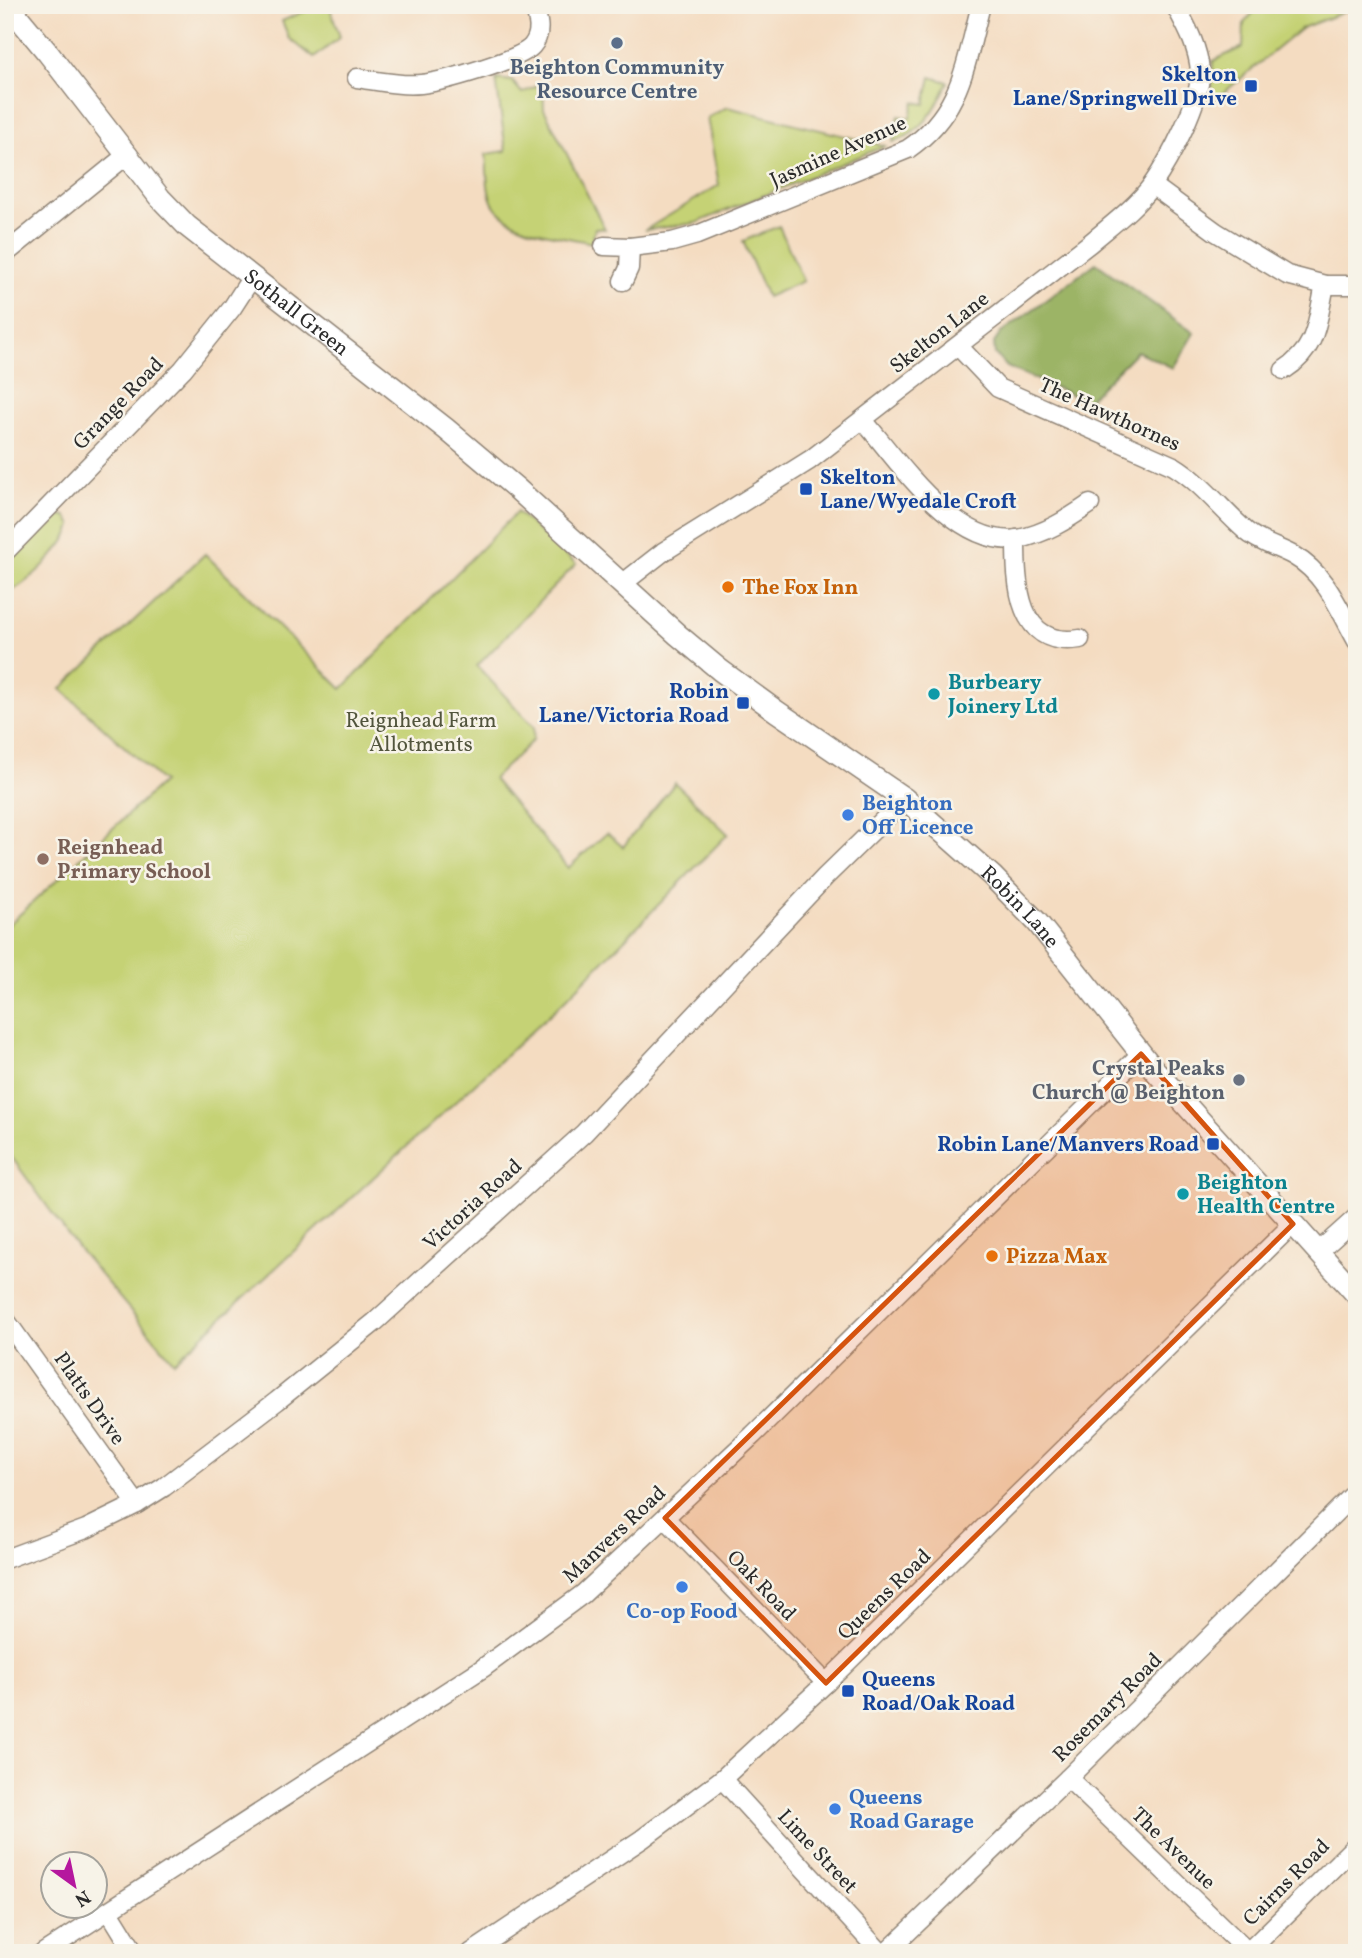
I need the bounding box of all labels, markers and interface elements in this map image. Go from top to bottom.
marker: Beighton Community Resource Centre [609,35,625,51]
place label: Beighton Community Resource Centre [510,54,724,107]
place label: Skelton Lane/Springwell Drive [1013,61,1237,114]
marker: Skelton Lane/Springwell Drive [1243,78,1259,94]
street label: Jasmine Avenue [766,109,912,195]
street label: Sothall Green [237,263,355,364]
street label: Skelton Lane [884,285,996,381]
street label: Grange Road [67,351,171,457]
street label: The Hawthornes [1034,371,1185,459]
place label: Skelton Lane/Wyedale Croft [820,464,1017,517]
marker: Skelton Lane/Wyedale Croft [798,481,814,497]
place label: The Fox Inn [742,574,859,603]
marker: The Fox Inn [720,579,736,595]
place label: Burbeary Joinery Ltd [947,669,1058,722]
place label: Robin Lane/Victoria Road [539,678,729,731]
marker: Burbeary Joinery Ltd [926,686,942,702]
marker: Robin Lane/Victoria Road [735,695,751,711]
park label: Reignhead Farm Allotments [345,707,497,760]
place label: Beighton Off Licence [862,790,973,843]
marker: Beighton Off Licence [840,807,856,823]
place label: Reignhead Primary School [57,834,211,887]
marker: Reignhead Primary School [35,851,51,867]
street label: Robin Lane [974,859,1065,955]
place label: Crystal Peaks Church @ Beighton [1032,1055,1225,1108]
marker: Crystal Peaks Church @ Beighton [1231,1072,1247,1088]
place label: Robin Lane/Manvers Road [937,1131,1199,1160]
marker: Robin Lane/Manvers Road [1205,1136,1221,1152]
street label: Victoria Road [417,1153,529,1258]
place label: Beighton Health Centre [1197,1169,1335,1222]
marker: Beighton Health Centre [1175,1186,1191,1202]
place label: Pizza Max [1006,1243,1108,1272]
marker: Pizza Max [984,1248,1000,1264]
street label: Platts Drive [46,1346,132,1451]
street label: Manvers Road [557,1479,673,1591]
street label: Queens Road [832,1543,938,1647]
street label: Oak Road [720,1544,802,1628]
marker: Co-op Food [674,1579,690,1595]
place label: Co-op Food [626,1598,738,1627]
street label: Rosemary Road [1047,1647,1169,1769]
place label: Queens Road/Oak Road [862,1666,1015,1719]
marker: Queens Road/Oak Road [840,1683,856,1699]
place label: Queens Road Garage [849,1784,974,1837]
marker: Queens Road Garage [827,1801,843,1817]
street label: The Avenue [1124,1801,1222,1897]
street label: Lime Street [770,1803,864,1901]
street label: Cairns Road [1237,1833,1337,1933]
north arrow [38,1850,108,1920]
text: N [69,1883,95,1912]

